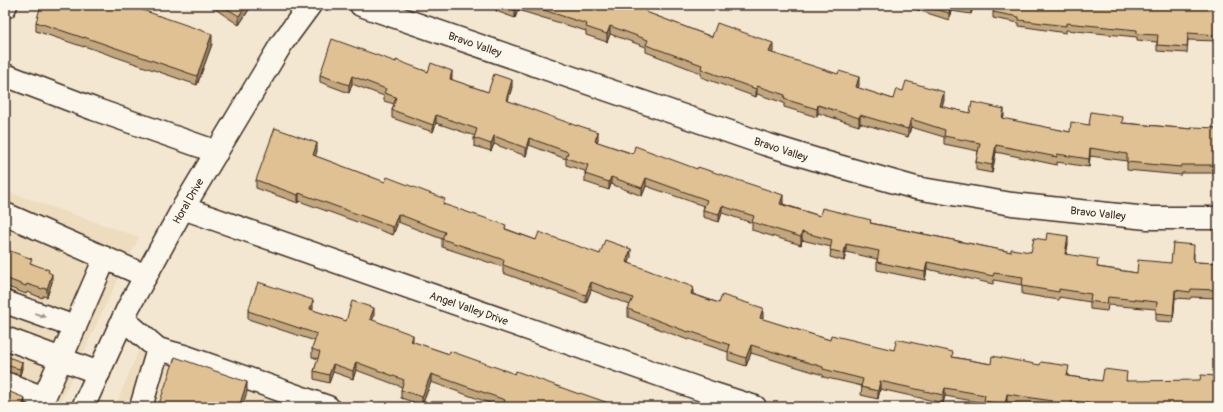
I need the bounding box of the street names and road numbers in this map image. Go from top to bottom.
street label: Bravo Valley [446,29,504,60]
street label: Bravo Valley [752,135,810,164]
street label: Horal Drive [170,176,207,226]
street label: Bravo Valley [1070,204,1127,223]
street label: Angel Valley Drive [428,289,510,328]

